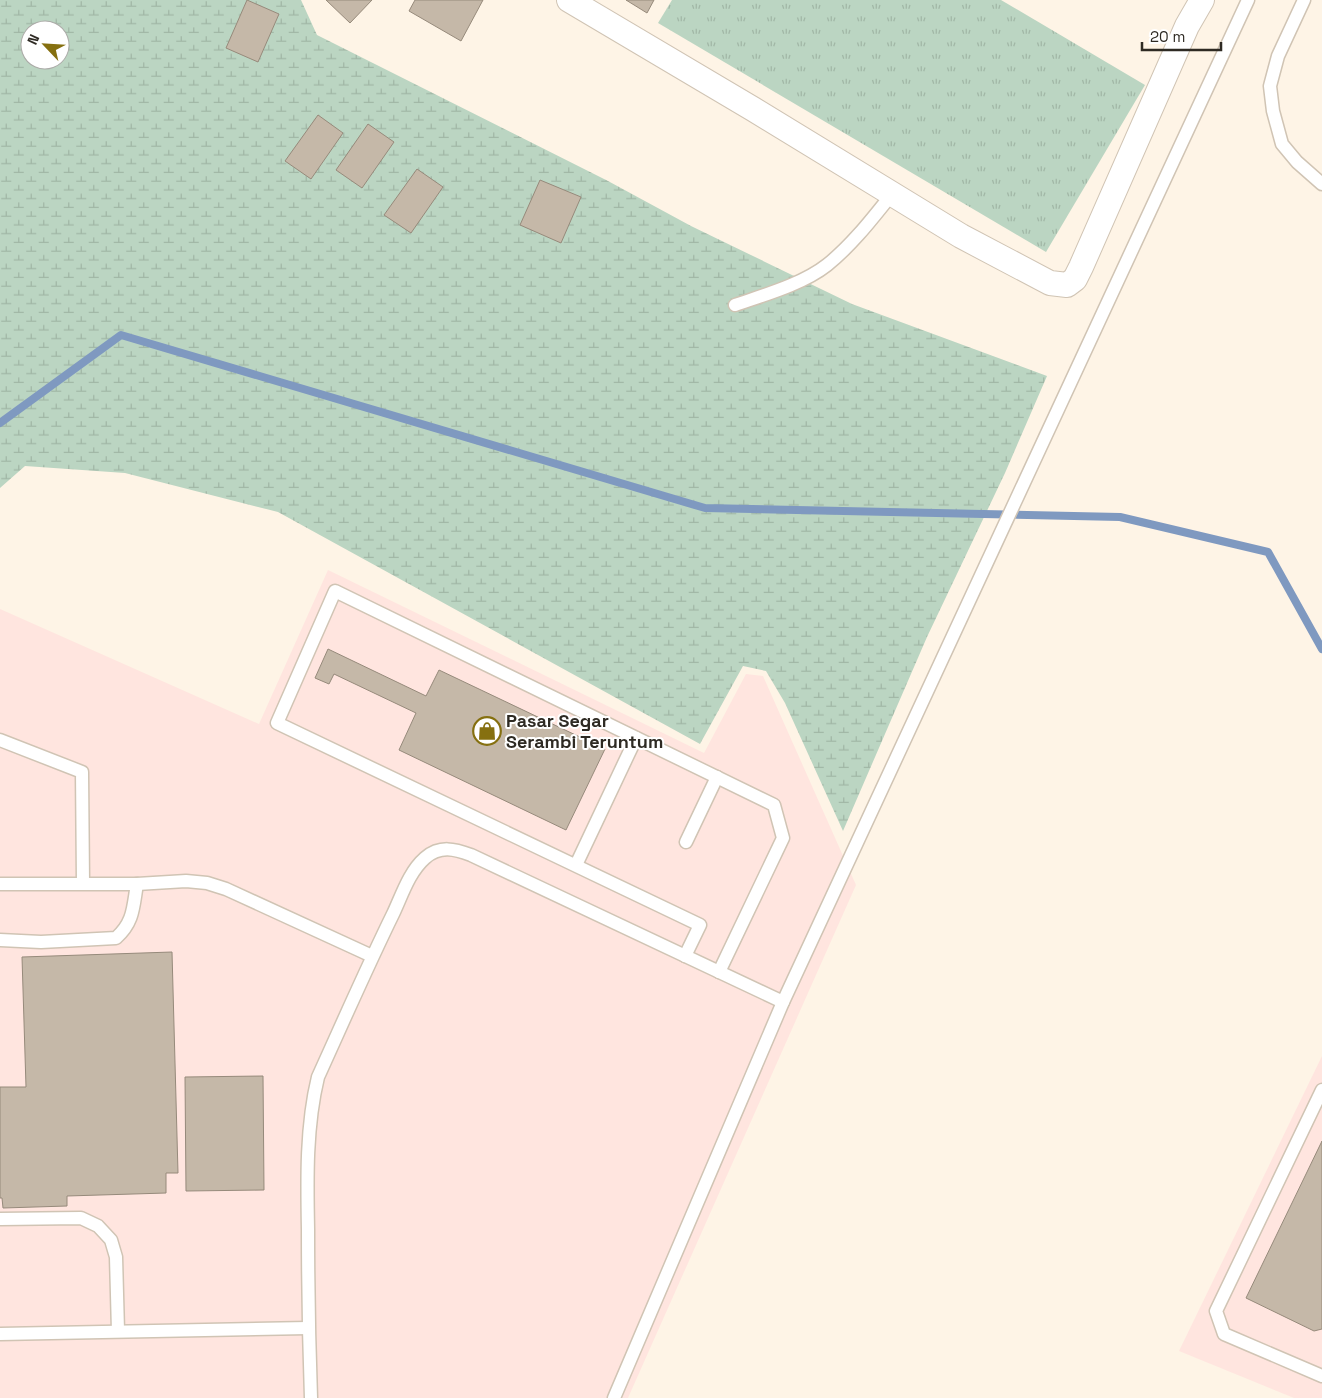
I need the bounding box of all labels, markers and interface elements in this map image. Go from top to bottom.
north arrow [20,20,70,70]
scale bar [1142,20,1221,52]
text: 20 m [1150,27,1185,46]
text: N [23,31,43,48]
place label: Pasar Segar Serambi Teruntum [506,709,663,753]
shop icon: Pasar Segar Serambi Teruntum [472,716,502,746]

